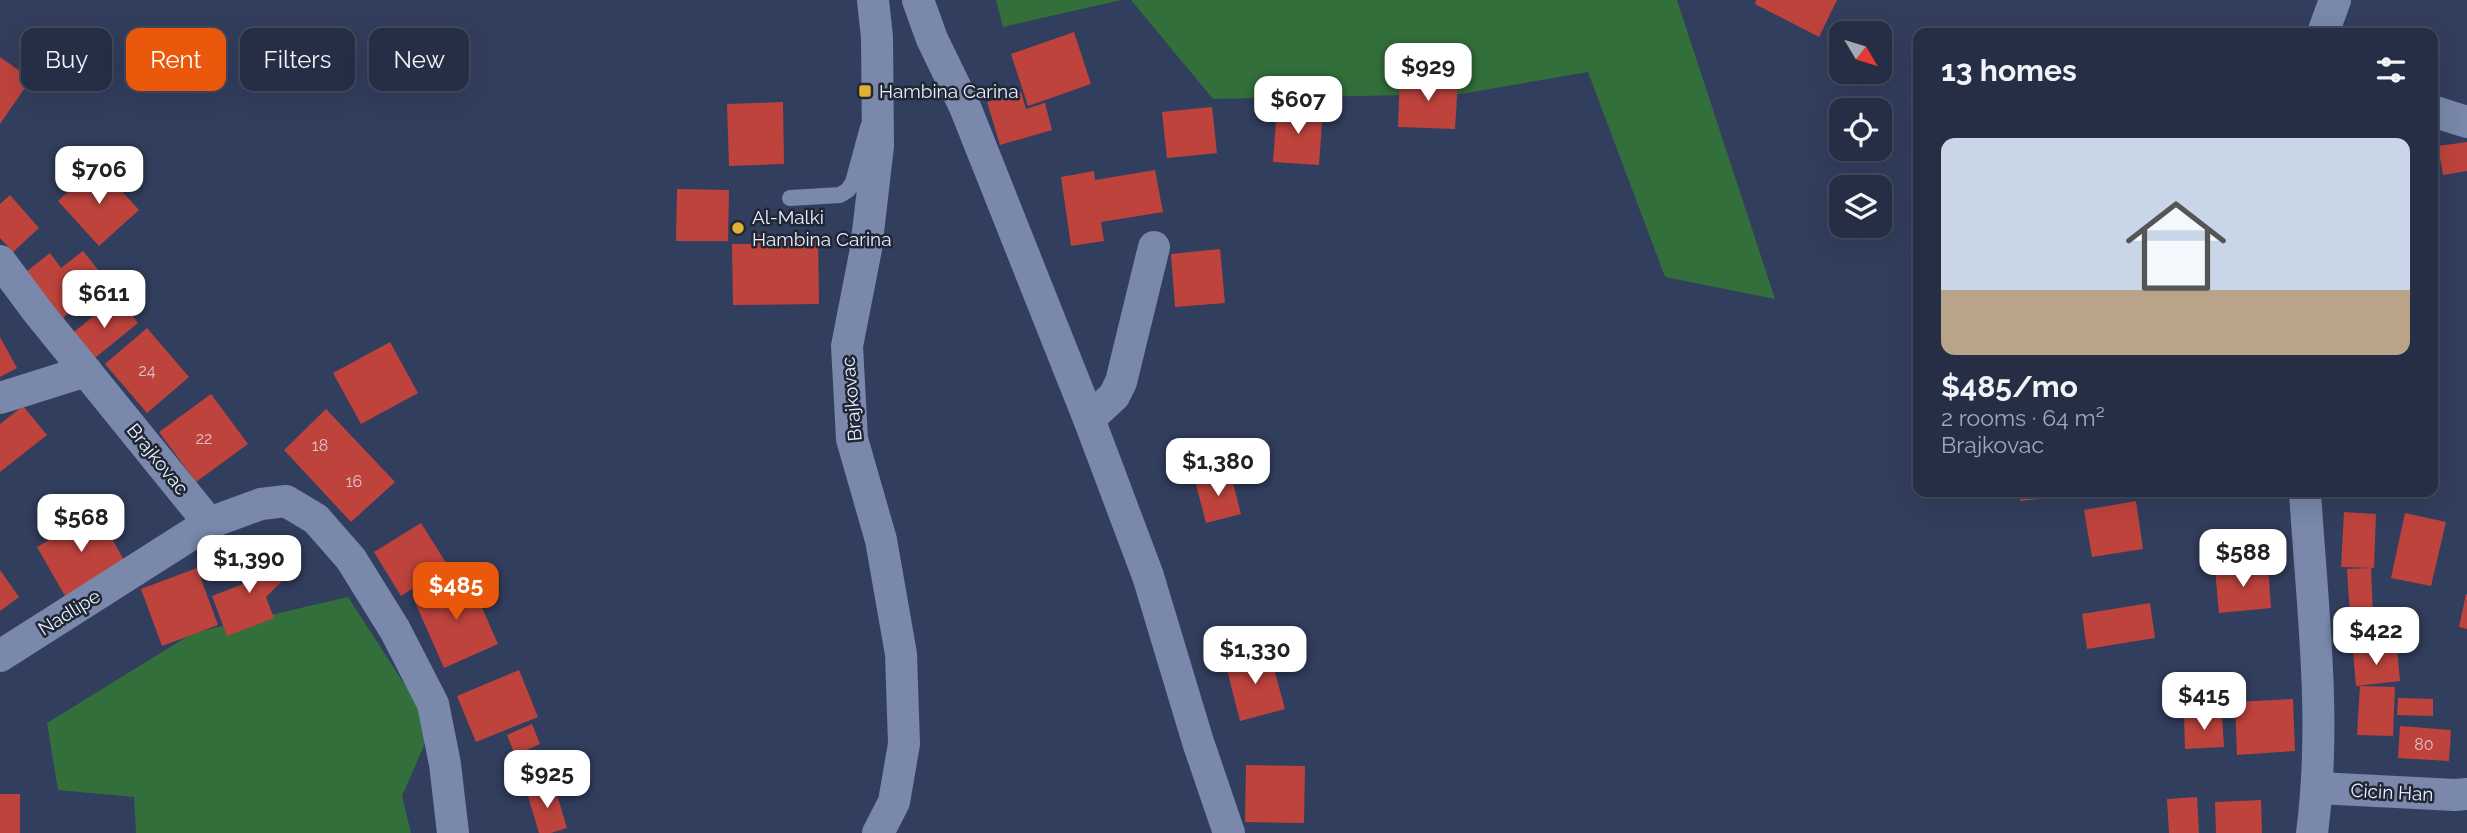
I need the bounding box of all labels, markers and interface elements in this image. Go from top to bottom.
north arrow [1829,21,1892,84]
map controls [1829,21,1892,238]
chip: Buy [21,28,112,91]
chip: Rent [126,28,226,91]
chip: Filters [240,28,355,91]
chip: New [369,28,469,91]
pin: $929 [1387,43,1469,103]
icon: filters [2372,51,2410,89]
text: $929 [1401,52,1455,79]
text: 13 homes [1941,53,2077,88]
pin: $607 [1257,76,1339,136]
place label: Hambina Carina [879,80,1019,102]
marker: Hambina Carina [857,83,873,99]
text: $607 [1270,85,1326,112]
button: locate [1829,98,1892,161]
pin: $706 [58,146,140,206]
text: $706 [71,155,127,182]
button: layers [1829,175,1892,238]
icon: home [2113,183,2239,309]
place label: Al-Malki Hambina Carina [752,206,892,250]
marker: Al-Malki Hambina Carina [730,220,746,236]
pin: $611 [63,270,145,330]
text: $611 [78,279,130,306]
street label: Brajkovac [836,356,866,442]
house number: 24 [138,361,156,380]
text: $485/mo [1941,369,2078,404]
text: 2 rooms · 64 m² [1941,404,2105,431]
street label: Brajkovac [123,419,193,499]
house number: 22 [196,429,212,448]
text: Brajkovac [1941,431,2044,458]
house number: 18 [312,436,328,455]
pin: $1,380 [1161,438,1275,498]
text: $1,380 [1182,447,1254,474]
house number: 16 [346,472,362,491]
pin: $568 [40,494,122,554]
text: $568 [53,503,109,530]
pin: $588 [2202,530,2284,589]
pin: $1,390 [192,536,306,595]
text: $588 [2215,538,2271,565]
text: $1,390 [213,544,285,571]
pin: $485 [415,562,497,622]
text: $485 [429,571,483,598]
street label: Nadlipe [34,584,104,640]
pin: $422 [2335,608,2417,667]
text: $422 [2349,616,2403,643]
pin: $1,330 [1198,626,1312,686]
text: $1,330 [1219,635,1291,662]
pin: $415 [2163,672,2245,732]
text: $415 [2178,681,2230,708]
house number: 80 [2414,735,2434,754]
pin: $925 [506,750,588,810]
text: $925 [520,759,574,786]
street label: Cicin Han [2350,779,2434,805]

